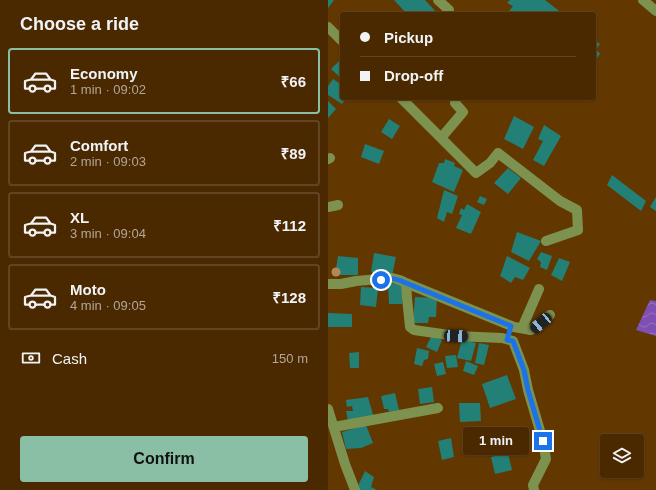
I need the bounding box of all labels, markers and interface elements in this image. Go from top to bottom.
text: Choose a ride [20,14,139,34]
text: Pickup [384,29,433,46]
icon: car [22,63,58,99]
text: Economy [70,65,138,82]
text: Drop-off [384,67,443,84]
text: ₹66 [281,73,306,90]
text: 1 min · 09:02 [70,82,146,97]
icon: car [22,135,58,171]
text: Comfort [70,137,128,154]
text: ₹89 [281,145,306,162]
text: 2 min · 09:03 [70,154,146,169]
icon: car [22,207,58,243]
text: XL [70,209,89,226]
text: ₹112 [273,217,306,234]
text: 3 min · 09:04 [70,226,146,241]
route start [372,271,390,289]
icon: car [22,279,58,315]
text: Moto [70,281,106,298]
text: ₹128 [272,289,306,306]
text: 4 min · 09:05 [70,298,146,313]
car [528,311,554,335]
car [444,329,468,343]
icon: cash [20,347,42,369]
text: Cash [52,350,87,367]
text: 150 m [272,351,308,366]
callout: 1 min [463,427,529,455]
route end [534,432,552,450]
text: 1 min [479,433,513,448]
map controls [600,434,644,478]
button: layers [600,434,644,478]
button: Confirm [20,436,308,482]

